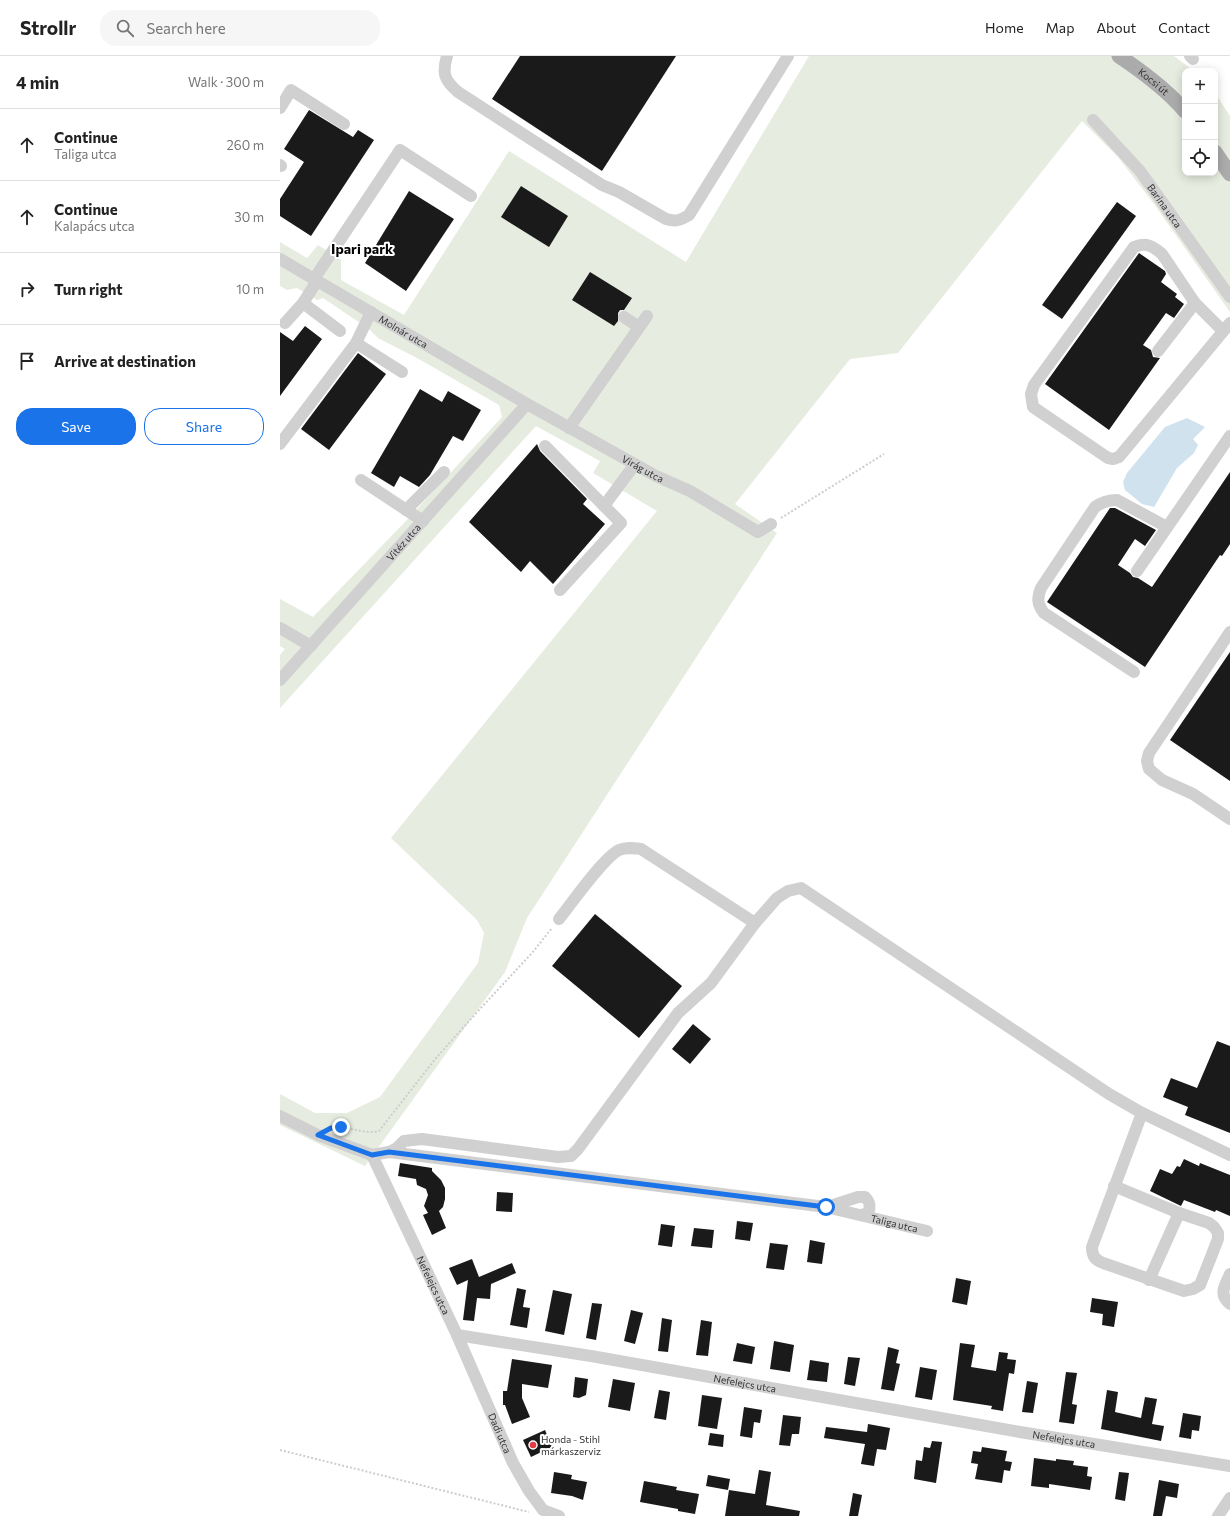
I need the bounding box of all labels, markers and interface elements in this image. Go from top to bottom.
search box [100,10,380,46]
text: Strollr [20,16,76,39]
icon: search [114,17,136,39]
text: Search here [146,19,226,37]
text: Home [985,19,1024,36]
text: Map [1046,19,1074,36]
text: About [1096,19,1136,36]
text: Contact [1158,19,1210,36]
street label: Kocsi út [1136,65,1172,97]
map controls [1182,68,1218,176]
button: + [1182,68,1218,104]
text: 4 min [16,72,59,93]
text: Walk · 300 m [188,74,264,90]
button: − [1182,104,1218,140]
text: Continue [54,128,118,146]
icon: ahead [16,134,38,156]
text: 260 m [227,137,264,153]
button: locate [1182,140,1218,176]
text: Taliga utca [54,146,117,162]
street label: Barina utca [1145,181,1184,230]
text: Continue [54,200,118,218]
icon: ahead [16,206,38,228]
text: 30 m [234,209,264,225]
text: Kalapács utca [54,218,135,234]
district label: Ipari park [331,240,393,257]
icon: right [16,278,38,300]
text: Turn right [54,280,123,298]
text: 10 m [236,281,264,297]
street label: Molnár utca [377,312,430,350]
icon: arrive [16,350,38,372]
text: Arrive at destination [54,352,196,370]
button: Save [16,408,136,445]
button: Share [144,408,264,445]
street label: Virág utca [620,452,665,485]
street label: Vitéz utca [384,521,423,563]
route end [332,1118,350,1136]
route start [817,1198,835,1216]
street label: Taliga utca [869,1212,919,1235]
street label: Nefelejcs utca [415,1254,452,1316]
street label: Nefelejcs utca [713,1372,777,1395]
street label: Dadi utca [486,1411,514,1455]
street label: Nefelejcs utca [1032,1428,1096,1450]
place label: Honda - Stihl márkaszerviz [541,1433,601,1457]
marker: Honda - Stihl márkaszerviz [528,1440,538,1450]

